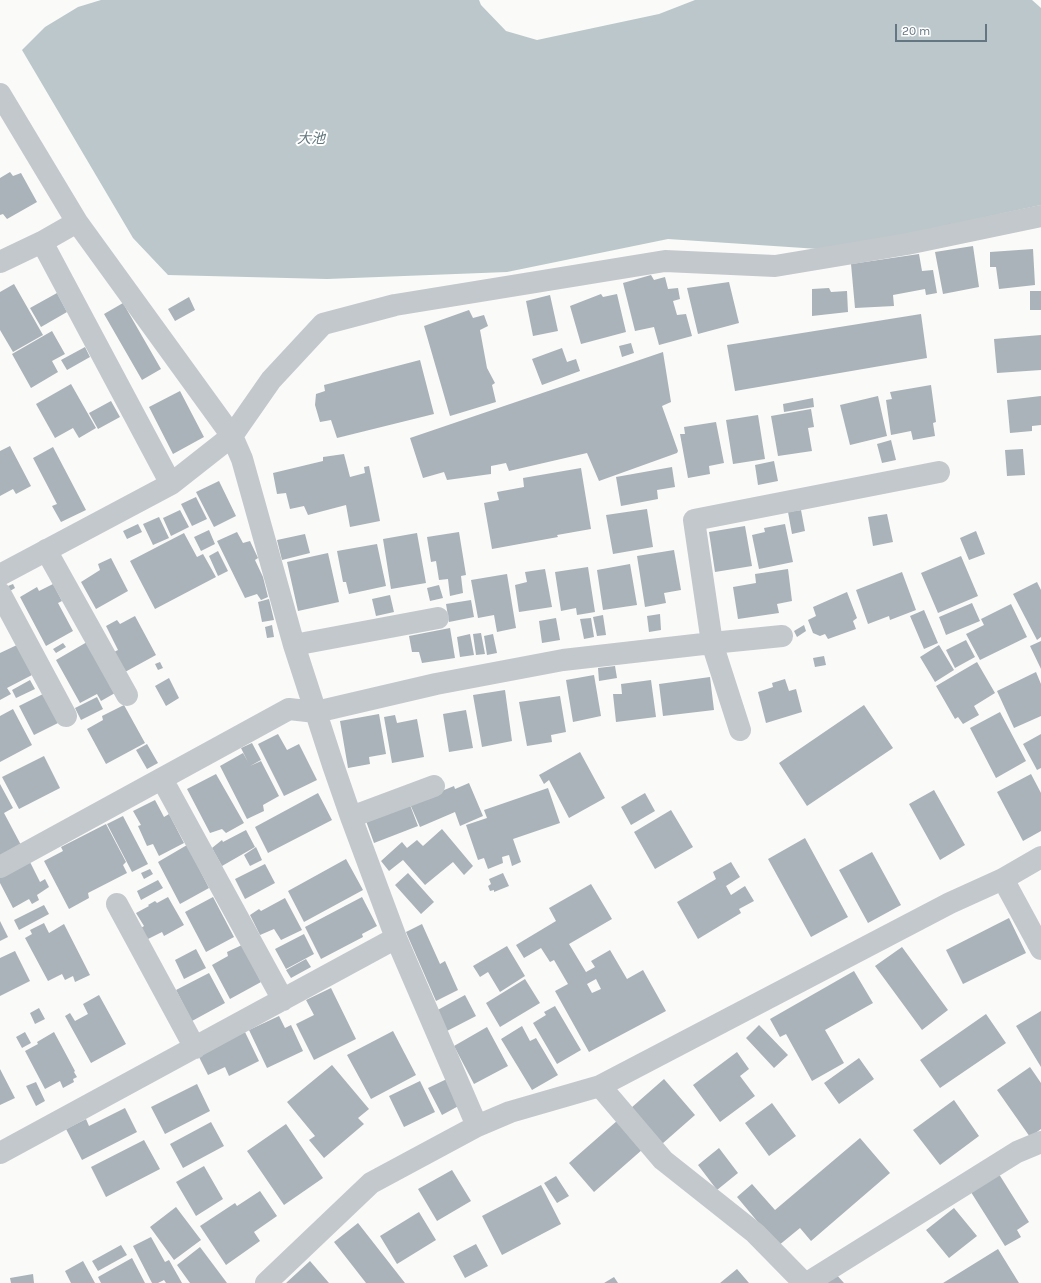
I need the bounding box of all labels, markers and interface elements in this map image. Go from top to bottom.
scale bar [897,16,989,42]
text: 20 m [902,24,930,38]
water label: 大池 [297,131,325,147]

